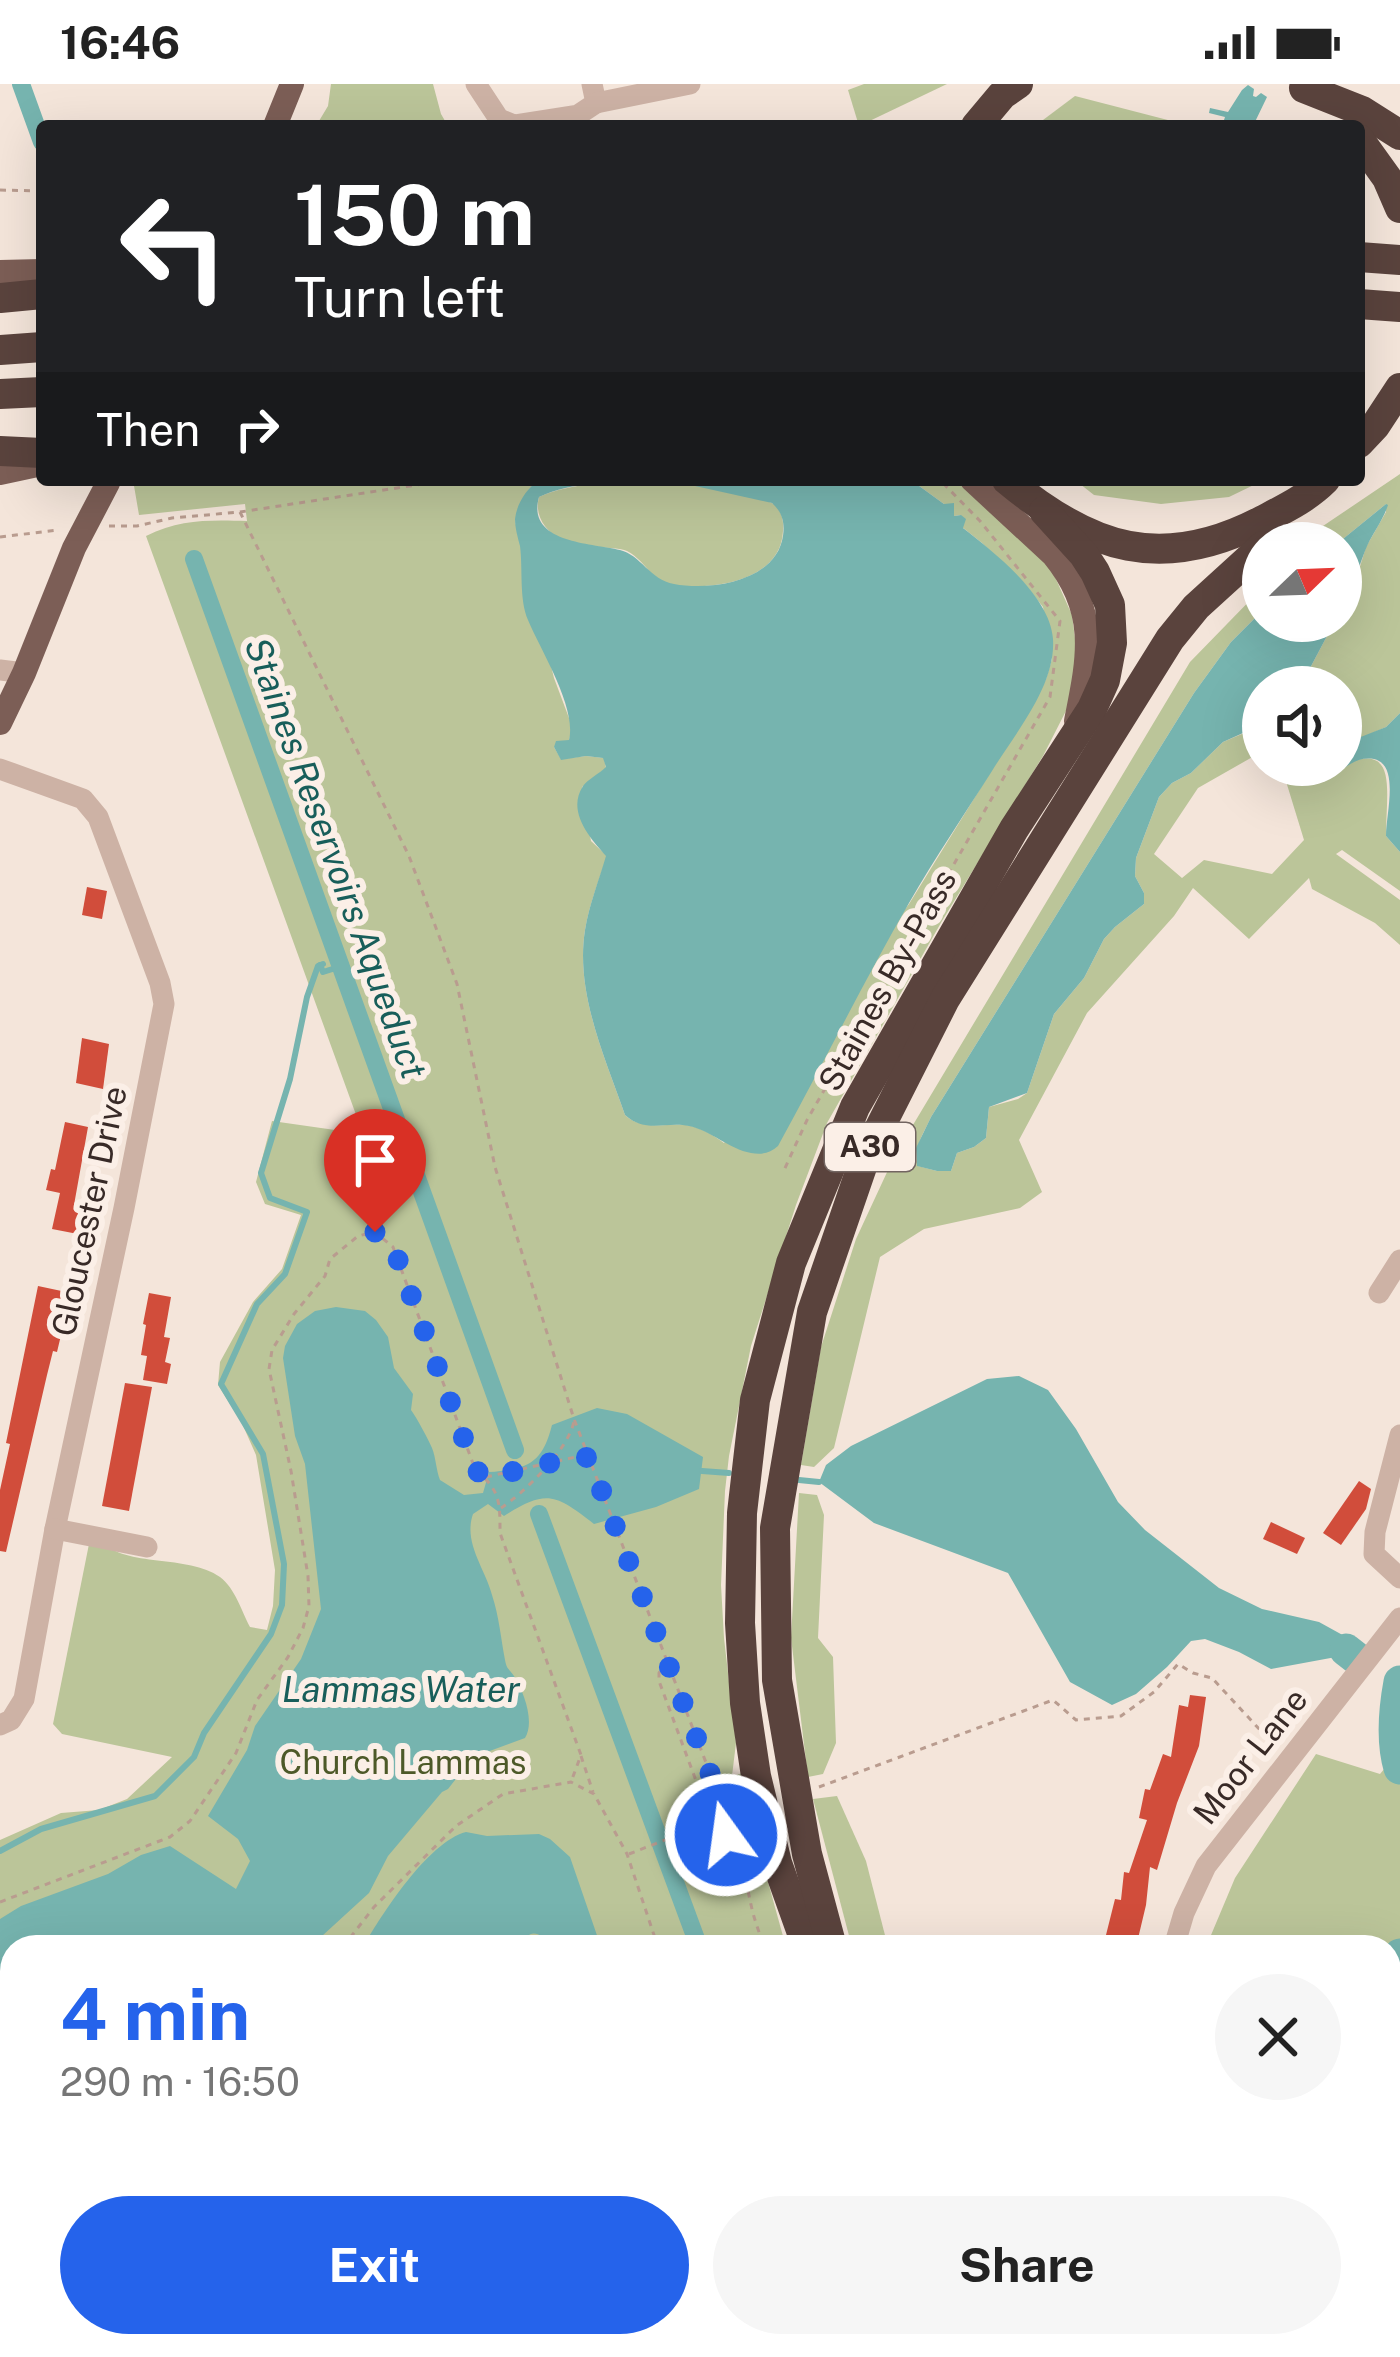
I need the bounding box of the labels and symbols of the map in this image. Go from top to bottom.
north arrow [1242,522,1362,642]
water label: Staines Reservoirs Aqueduct [237,632,436,1085]
street label: Staines By-Pass [810,863,964,1097]
street label: Gloucester Drive [44,1082,134,1340]
pin [324,1109,426,1232]
road number: A30 [825,1123,915,1171]
water label: Lammas Water [282,1668,521,1710]
street label: Moor Lane [1185,1681,1315,1831]
park label: Church Lammas [279,1743,527,1781]
position arrow [663,1772,789,1898]

